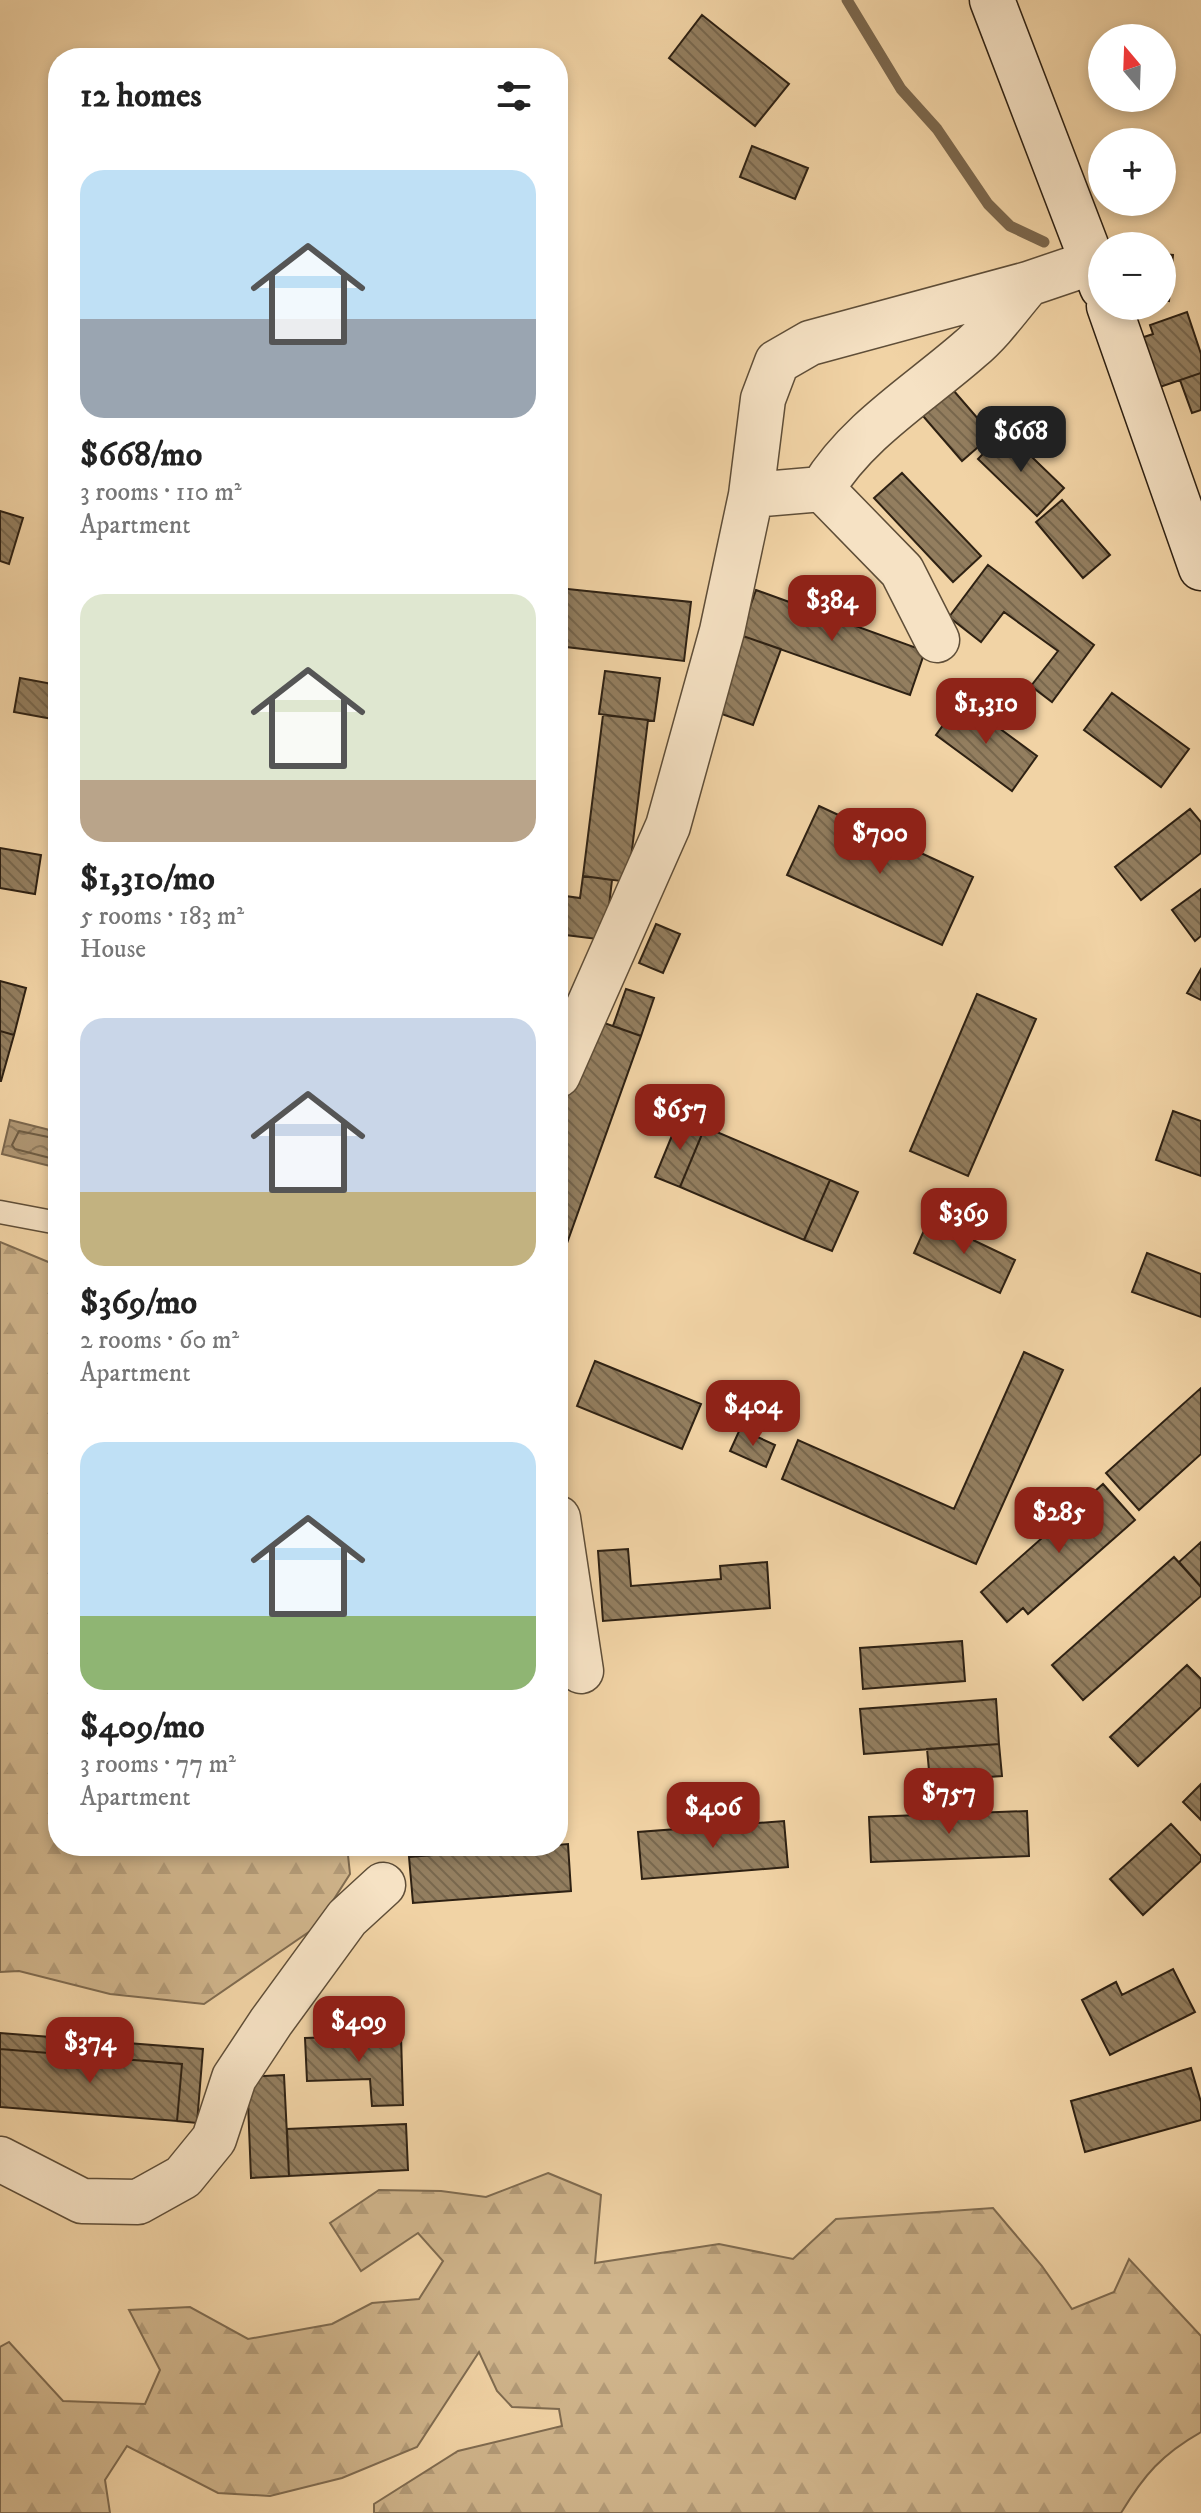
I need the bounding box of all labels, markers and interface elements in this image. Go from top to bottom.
north arrow [1088,24,1176,112]
map controls [1088,24,1176,320]
icon: filters [492,74,536,118]
text: 12 homes [80,75,202,117]
button: + [1088,128,1176,216]
icon: home [236,222,380,366]
button: − [1088,232,1176,320]
pin: $668 [974,406,1068,474]
text: $668 [994,415,1048,448]
text: $668/mo [80,434,202,476]
text: 3 rooms · 110 m² [80,476,242,509]
text: Apartment [80,509,191,542]
pin: $384 [785,575,879,643]
text: $384 [806,584,858,617]
icon: home [236,646,380,790]
pin: $1,310 [921,678,1051,746]
text: $1,310 [954,687,1018,720]
pin: $700 [833,808,927,876]
text: $700 [852,817,908,850]
text: $1,310/mo [80,858,215,900]
text: 5 rooms · 183 m² [80,900,244,933]
text: House [80,933,146,966]
icon: home [236,1070,380,1214]
pin: $657 [633,1084,727,1152]
text: $657 [653,1093,707,1126]
pin: $369 [917,1188,1011,1256]
text: $369 [939,1197,989,1230]
text: $369/mo [80,1282,197,1324]
text: 2 rooms · 60 m² [80,1324,239,1357]
text: Apartment [80,1357,191,1390]
pin: $404 [706,1380,800,1448]
text: $404 [724,1389,782,1422]
pin: $285 [1012,1487,1106,1555]
icon: home [236,1494,380,1638]
text: $285 [1033,1496,1085,1529]
text: $409/mo [80,1706,205,1748]
text: 3 rooms · 77 m² [80,1748,236,1781]
pin: $757 [902,1768,996,1836]
text: $757 [922,1777,976,1810]
text: Apartment [80,1781,191,1814]
pin: $406 [666,1782,760,1850]
text: $406 [685,1791,741,1824]
pin: $409 [312,1996,406,2064]
text: $409 [331,2005,387,2038]
pin: $374 [43,2017,137,2085]
text: $374 [64,2026,116,2059]

